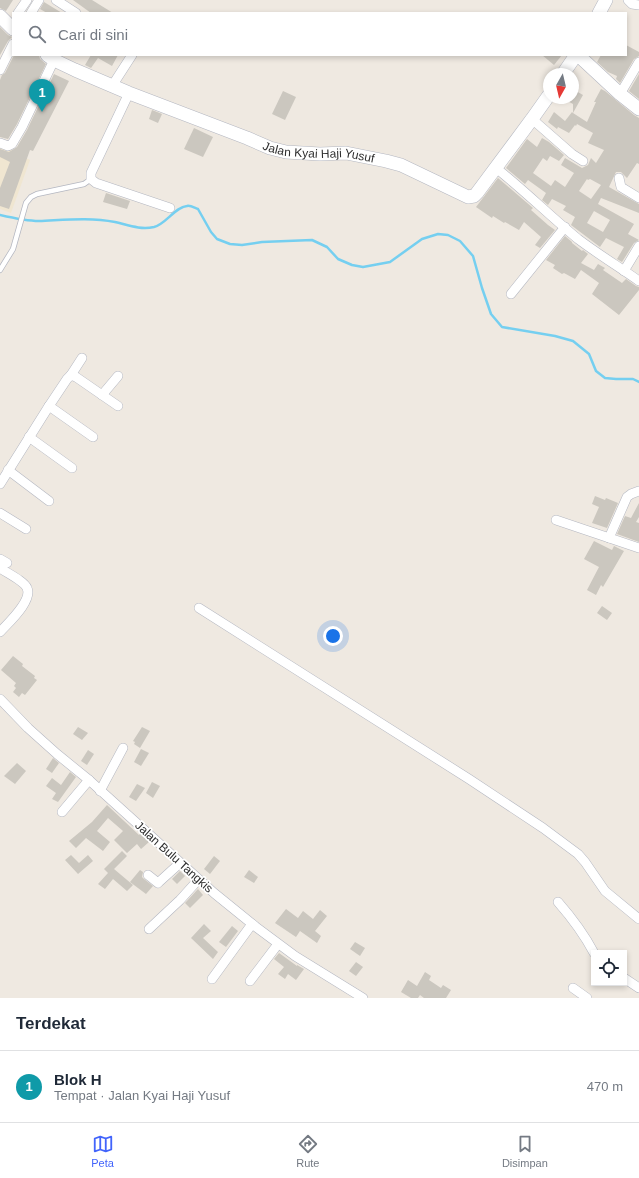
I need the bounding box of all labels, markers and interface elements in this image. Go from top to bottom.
search box [12,12,627,56]
icon: search [26,23,48,45]
text: Cari di sini [58,26,128,43]
north arrow [543,68,579,104]
pin: 1 [29,79,55,112]
street label: Jalan Kyai Haji Yusuf [261,139,376,166]
your location [323,626,343,646]
street label: Jalan Bulu Tangkis [132,818,216,896]
map controls [591,950,627,986]
button: locate [591,950,627,986]
text: Terdekat [16,1014,86,1033]
text: Blok H [54,1071,102,1088]
text: 1 [25,1079,33,1094]
text: 470 m [587,1079,623,1094]
text: Tempat · Jalan Kyai Haji Yusuf [54,1088,230,1103]
tab: Peta [91,1133,114,1169]
tab: Rute [296,1133,320,1169]
tab: Disimpan [502,1133,548,1169]

